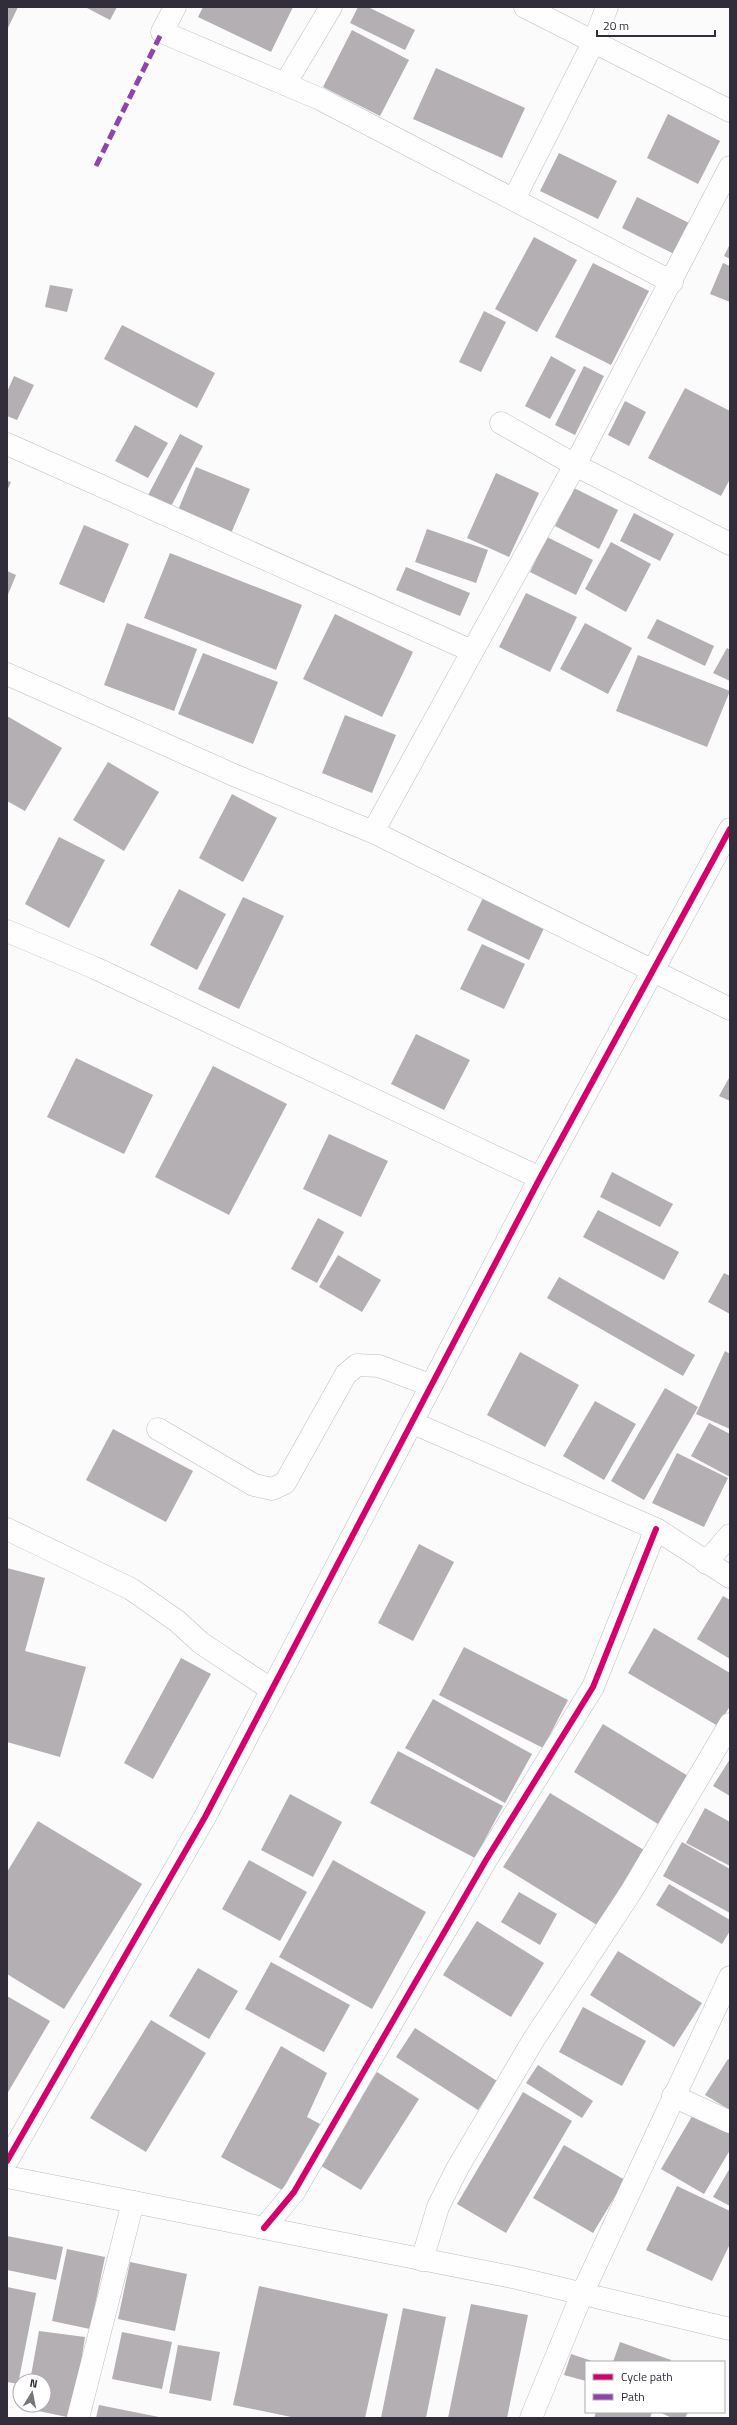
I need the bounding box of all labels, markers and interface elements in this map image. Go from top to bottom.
scale bar [597,12,715,38]
text: 20 m [603,16,629,35]
legend [585,2361,725,2413]
text: Cycle path [621,2367,673,2386]
north arrow [12,2373,52,2413]
text: N [29,2375,39,2392]
text: Path [621,2387,645,2406]

